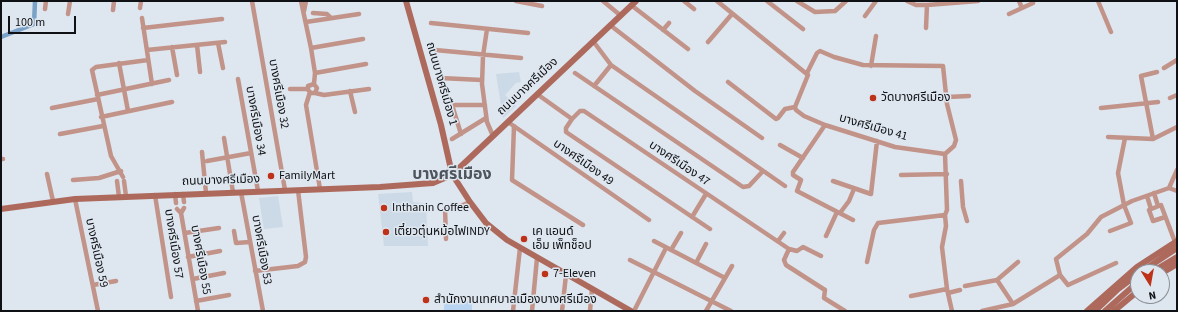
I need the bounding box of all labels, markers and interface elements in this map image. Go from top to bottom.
scale bar [10,8,78,34]
text: 100 m [15,14,45,31]
street label: ถนนบางศรีเมือง 1 [422,40,460,128]
street label: ถนนบางศรีเมือง [495,55,561,119]
street label: บางศรีเมือง 32 [265,58,291,130]
street label: บางศรีเมือง 34 [242,85,268,157]
place label: วัดบางศรีเมือง [881,91,950,105]
marker: วัดบางศรีเมือง [868,93,878,103]
street label: บางศรีเมือง 41 [837,111,909,145]
street label: บางศรีเมือง 49 [550,137,616,189]
street label: บางศรีเมือง 47 [646,138,712,190]
district label: บางศรีเมือง [412,165,492,185]
place label: FamilyMart [279,169,335,183]
marker: FamilyMart [266,171,276,181]
street label: ถนนบางศรีเมือง [182,172,260,190]
place label: Inthanin Coffee [392,201,469,215]
marker: Inthanin Coffee [379,203,389,213]
street label: บางศรีเมือง 57 [160,208,186,280]
street label: บางศรีเมือง 53 [248,214,274,286]
street label: บางศรีเมือง 59 [82,217,110,289]
street label: บางศรีเมือง 55 [187,224,213,296]
place label: เตี๋ยวตุ๋นหม้อไฟINDY [394,225,490,239]
place label: เค แอนด์ เอ็ม เพ็ทช็อป [532,225,592,253]
marker: เตี๋ยวตุ๋นหม้อไฟINDY [381,227,391,237]
marker: เค แอนด์ เอ็ม เพ็ทช็อป [519,234,529,244]
north arrow [1130,264,1170,304]
place label: 7-Eleven [553,267,596,281]
marker: 7-Eleven [540,269,550,279]
text: N [1147,287,1157,303]
place label: สำนักงานเทศบาลเมืองบางศรีเมือง [434,293,597,307]
marker: สำนักงานเทศบาลเมืองบางศรีเมือง [421,295,431,305]

